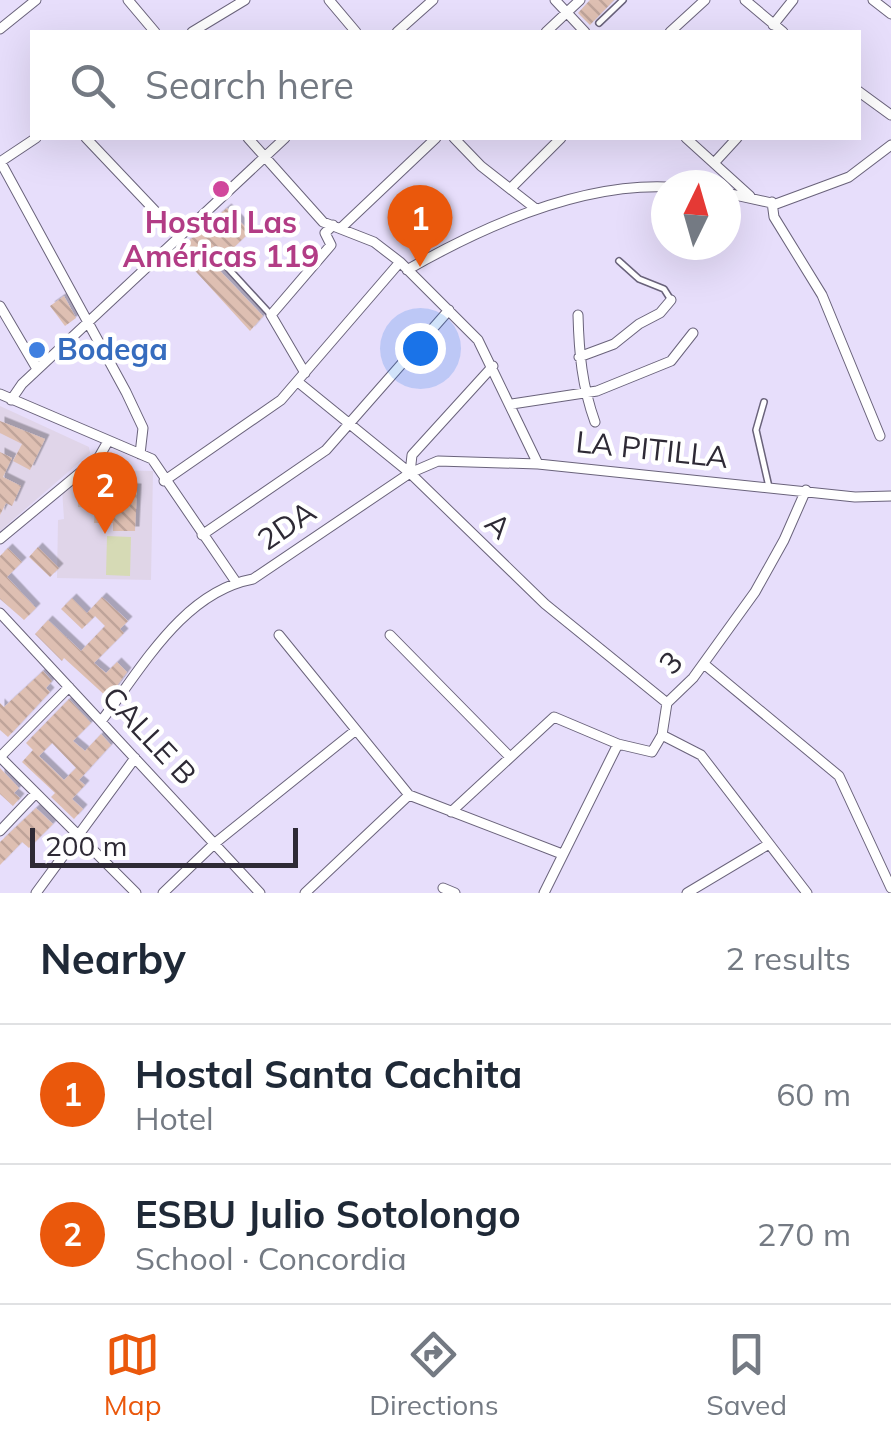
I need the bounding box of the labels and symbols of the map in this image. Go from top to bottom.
north arrow [651,170,741,260]
marker: Hostal Las Américas 119 [210,178,232,200]
pin: 1 [388,184,452,267]
place label: Hostal Las Américas 119 [123,203,319,275]
your location [395,323,446,374]
place label: Bodega [57,330,168,368]
marker: Bodega [26,339,48,361]
street label: LA PITILLA [574,422,730,476]
pin: 2 [72,452,138,534]
street label: 2DA [250,492,323,558]
street label: A [478,504,520,547]
street label: 3 [650,643,690,682]
street label: CALLE B [95,678,205,792]
scale bar [30,823,298,868]

